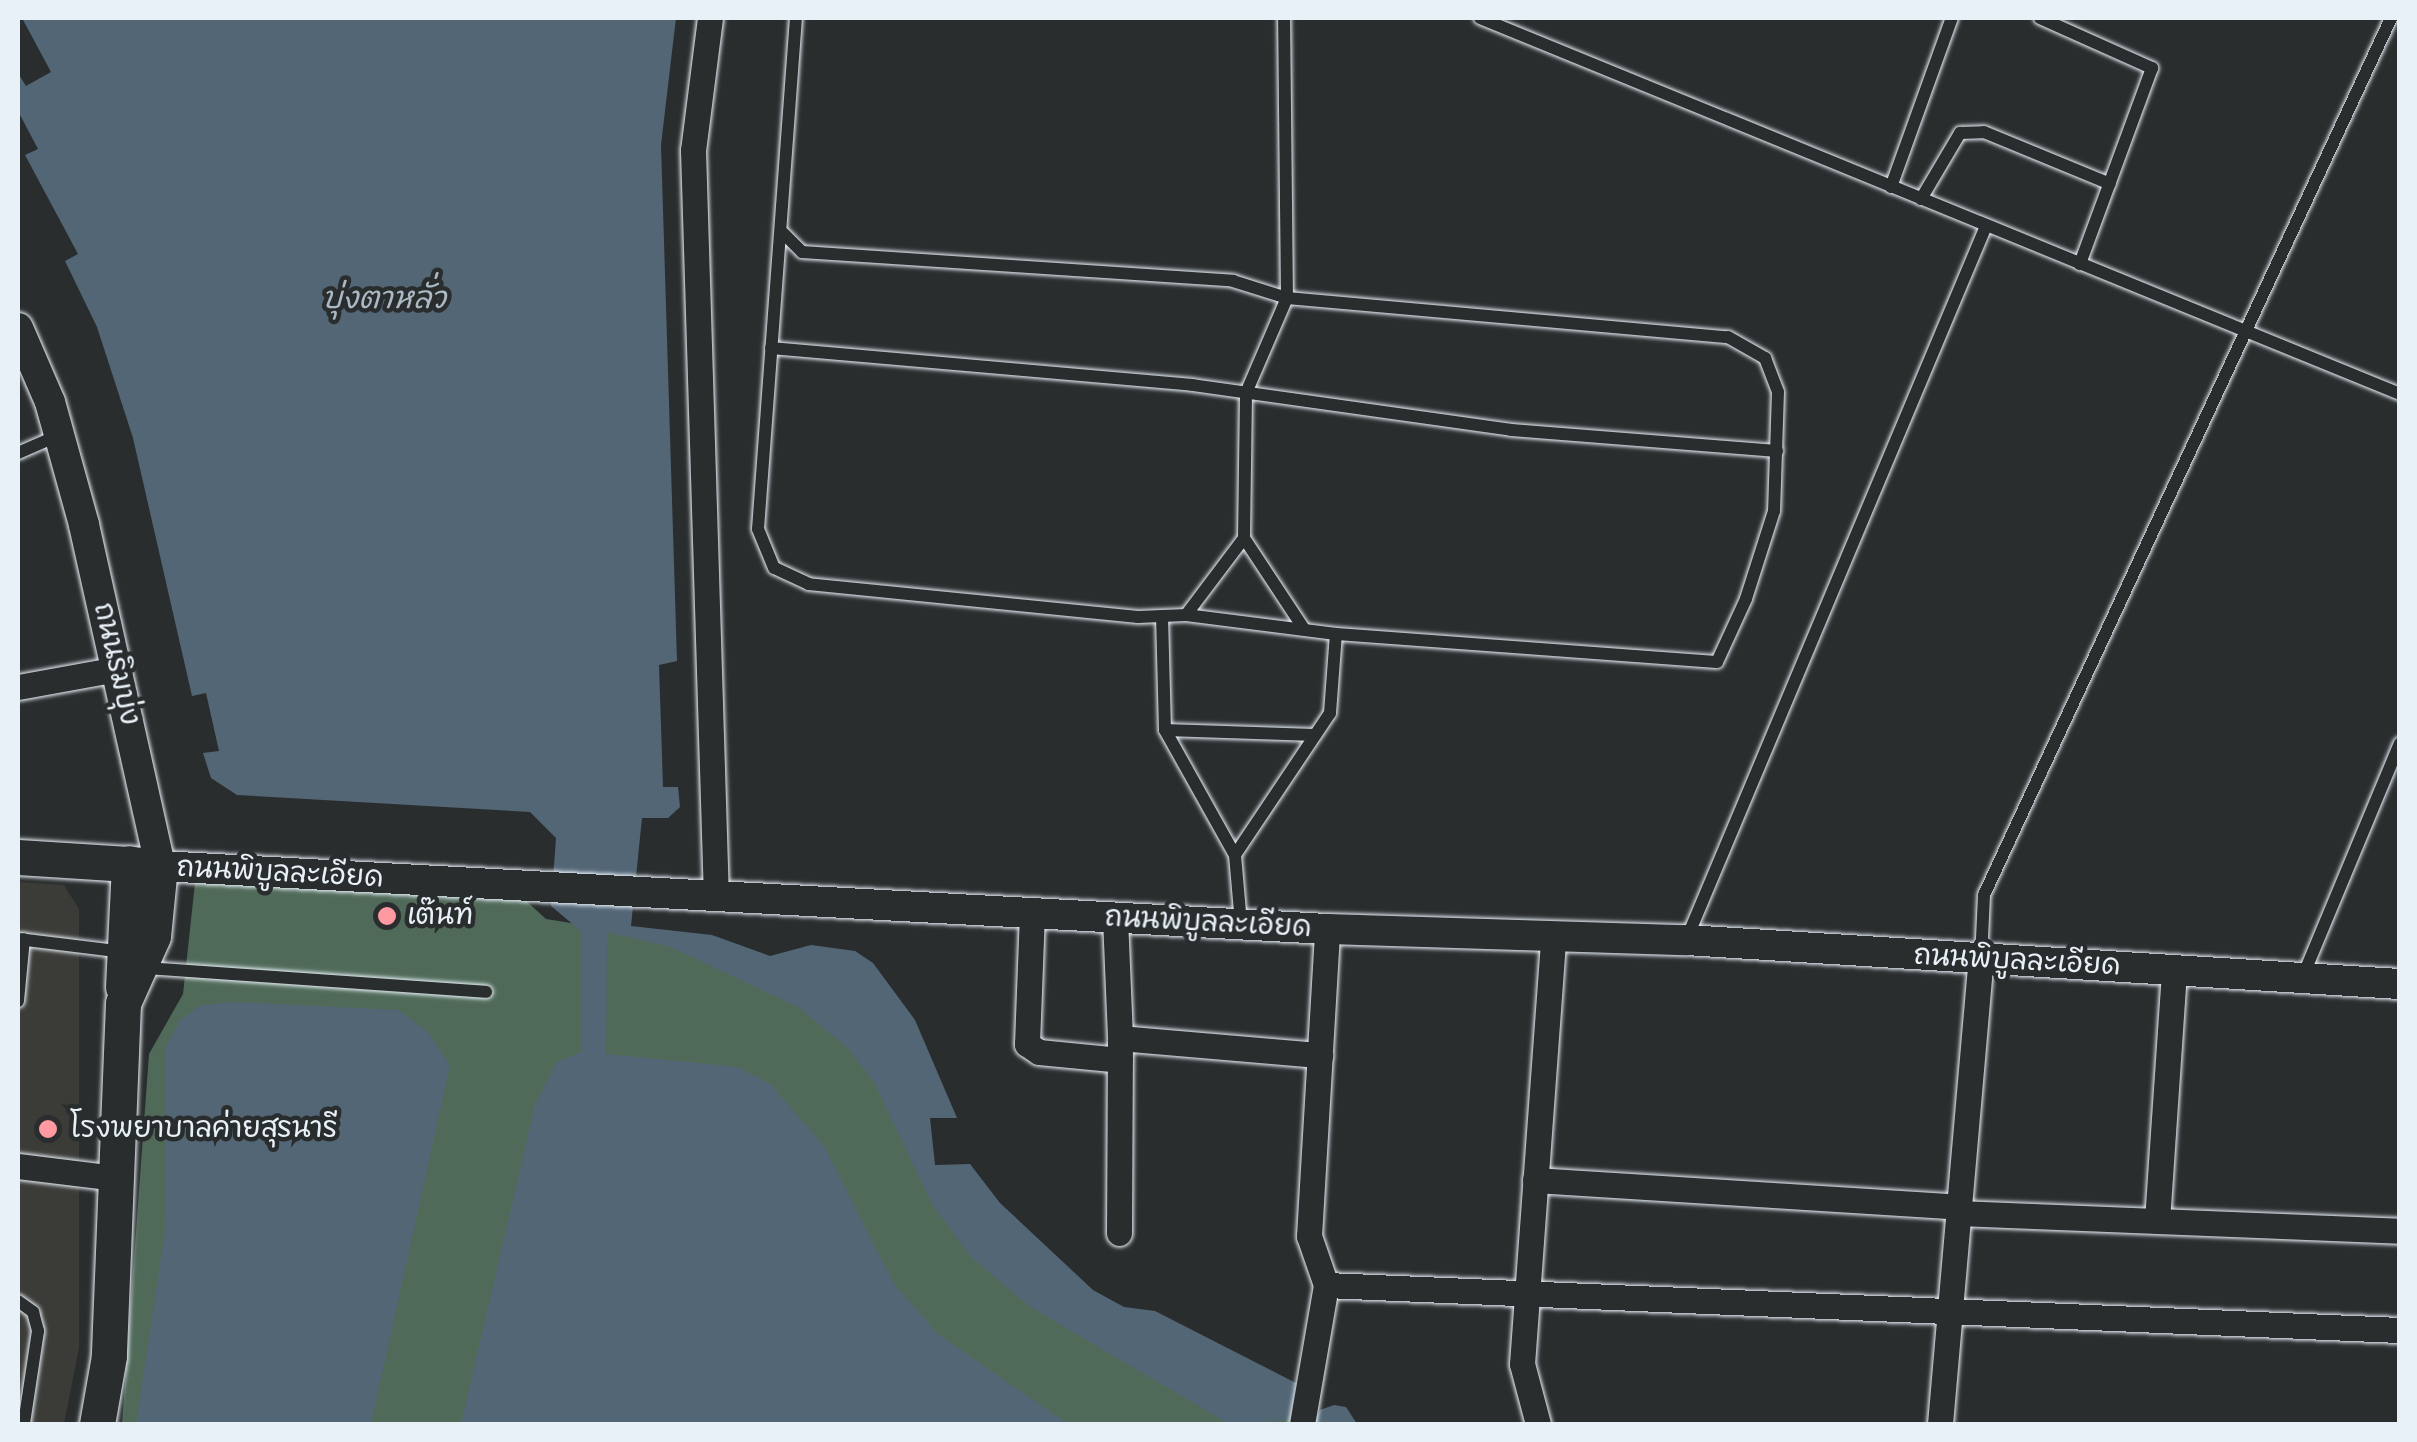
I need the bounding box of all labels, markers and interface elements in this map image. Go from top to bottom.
water label: บุ่งตาหลั่ว [322,281,446,317]
street label: ถนนริมบุ่ง [86,600,146,728]
street label: ถนนพิบูลละเอียด [176,851,384,895]
place label: เต๊นท์ [407,899,473,933]
street label: ถนนพิบูลละเอียด [1104,901,1312,945]
marker: เต๊นท์ [376,905,398,927]
street label: ถนนพิบูลละเอียด [1913,939,2121,983]
place label: โรงพยาบาลค่ายสุรนารี [70,1112,337,1146]
marker: โรงพยาบาลค่ายสุรนารี [35,1116,61,1142]

